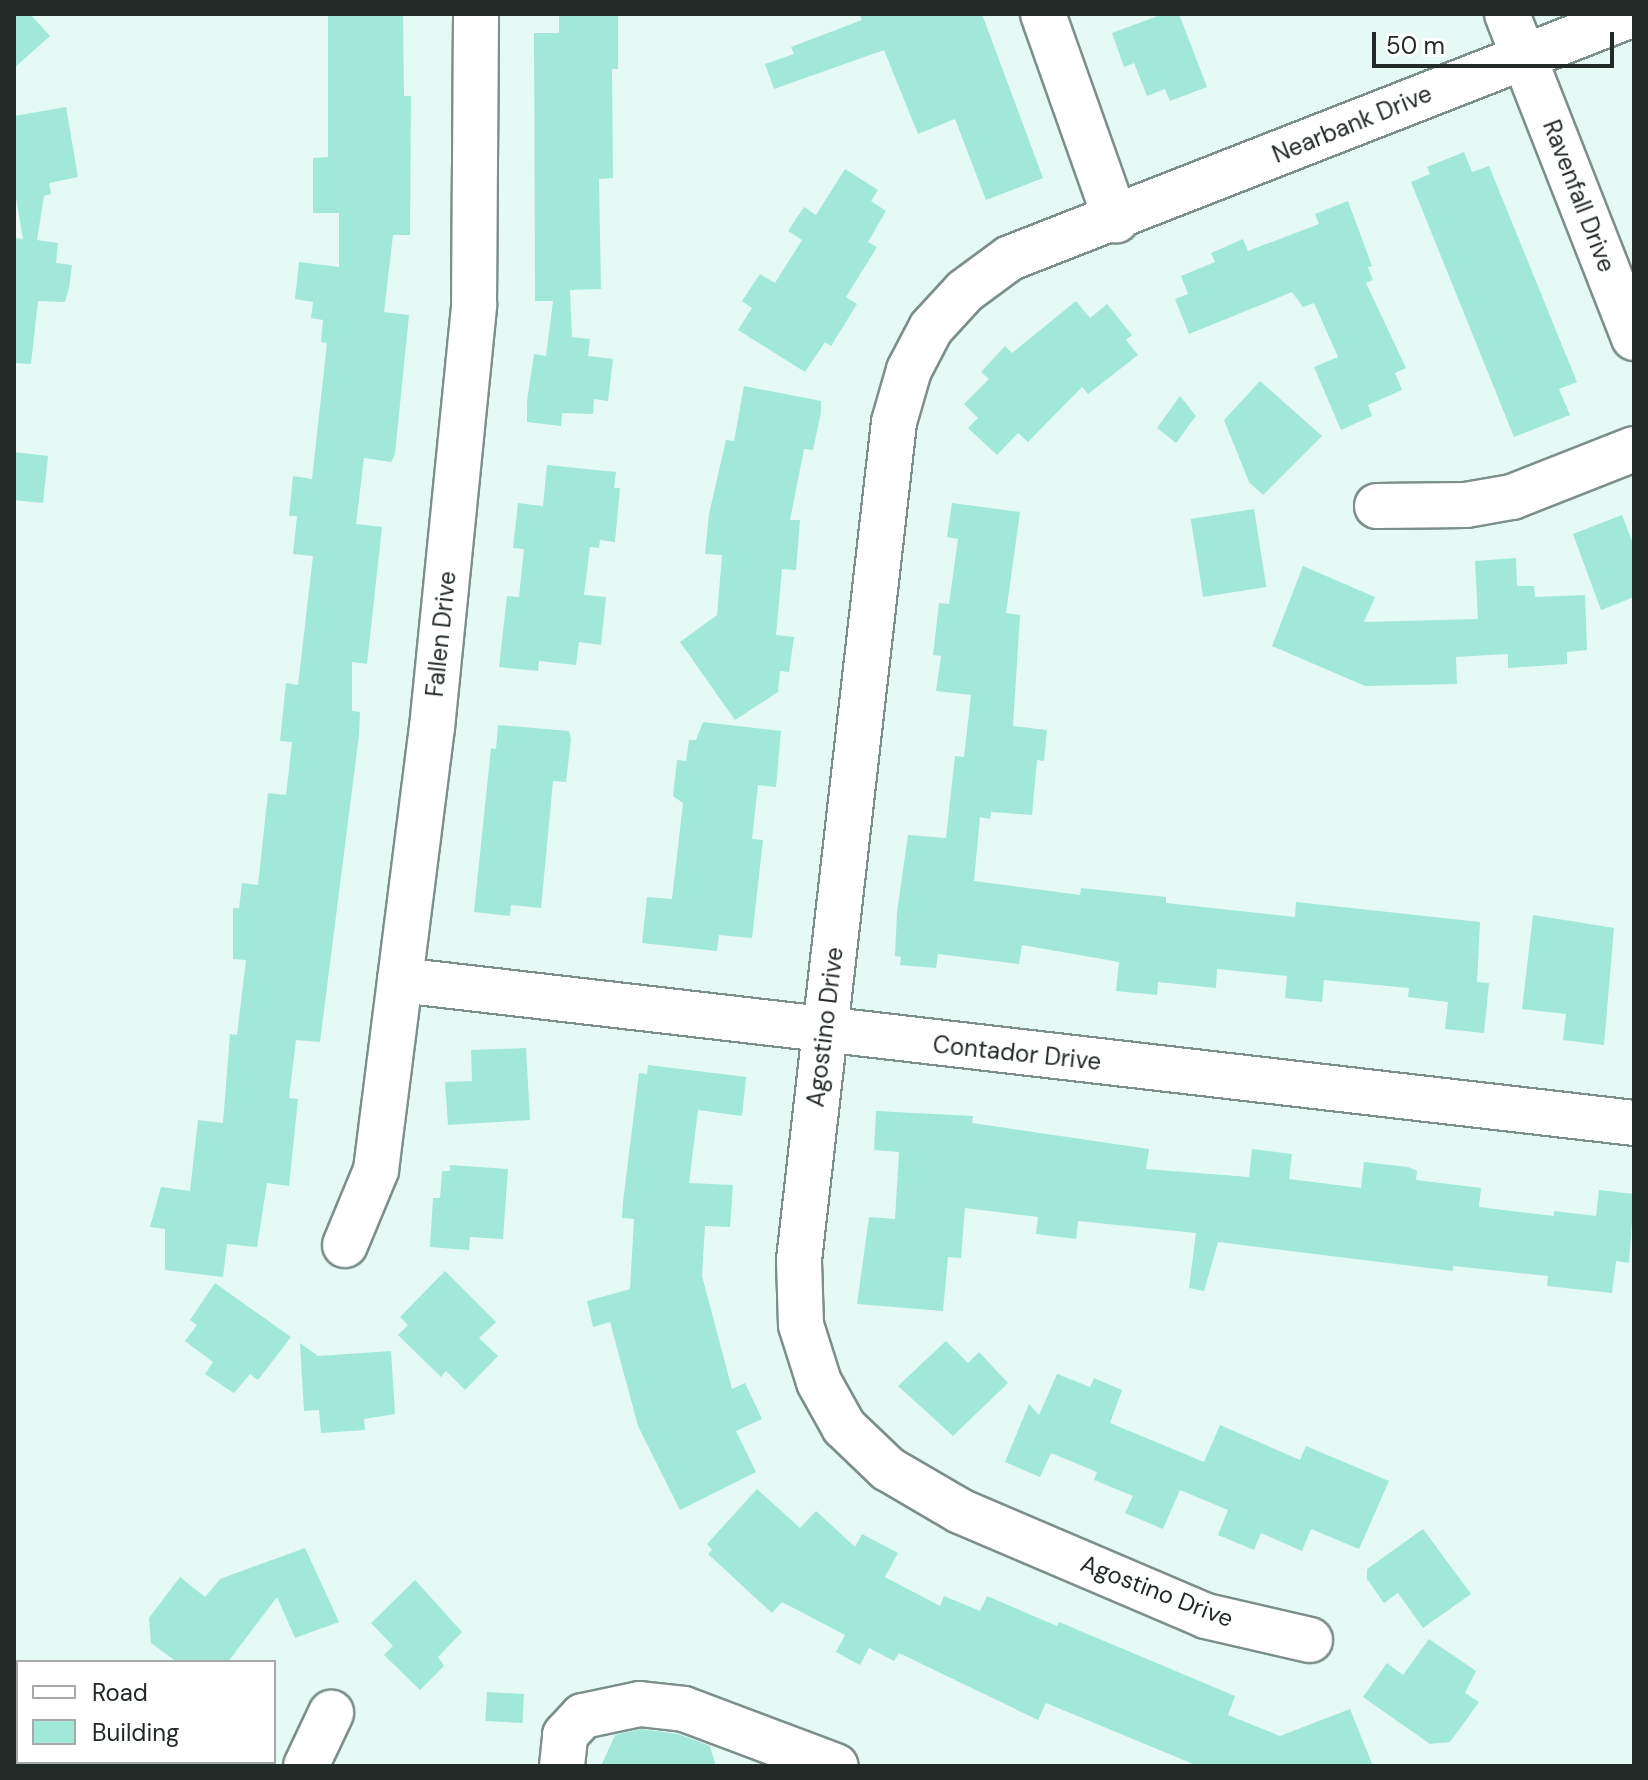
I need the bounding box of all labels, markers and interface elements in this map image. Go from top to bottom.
scale bar [1376,16,1618,66]
text: 50 m [1386,30,1445,61]
street label: Nearbank Drive [1268,79,1436,169]
street label: Ravenfall Drive [1537,116,1621,276]
street label: Fallen Drive [420,570,462,698]
street label: Agostino Drive [801,945,849,1109]
street label: Contador Drive [931,1030,1103,1076]
street label: Agostino Drive [1077,1549,1237,1633]
legend [16,1660,276,1764]
text: Road [92,1677,148,1708]
text: Building [92,1717,179,1748]

